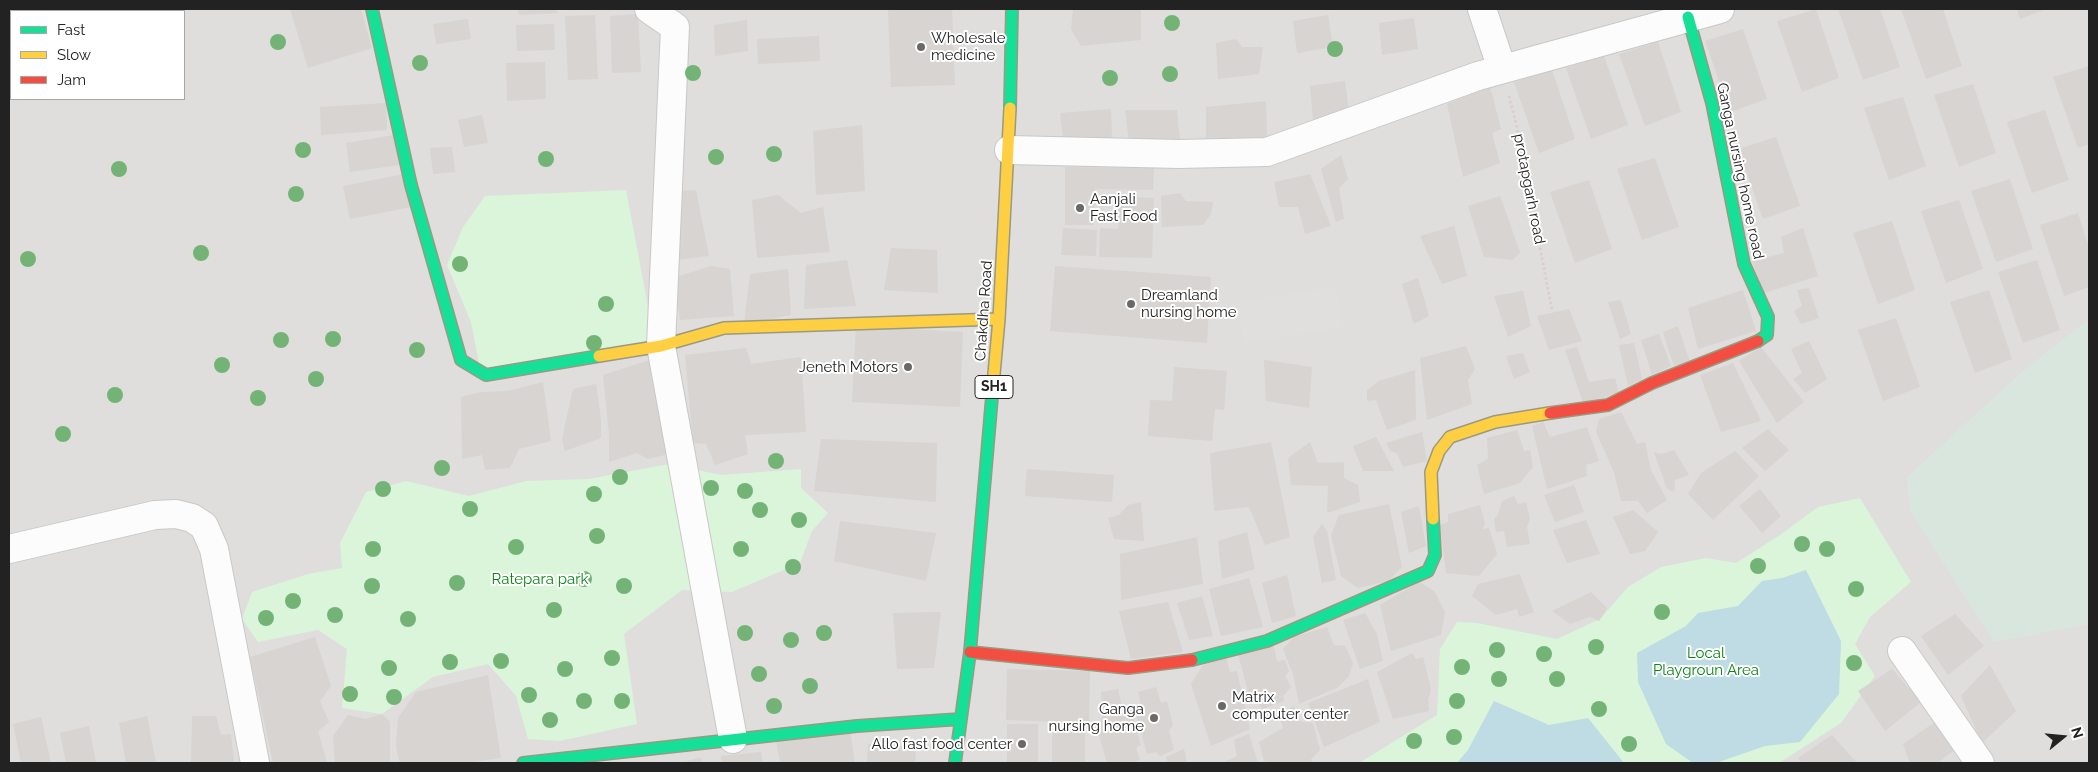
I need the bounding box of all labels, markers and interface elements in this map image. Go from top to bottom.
legend [10,10,185,100]
text: Fast [57,21,85,39]
place label: Wholesale medicine [931,29,1006,64]
marker: Wholesale medicine [915,41,927,53]
text: Slow [57,46,91,64]
text: Jam [57,71,86,89]
street label: Ganga nursing home road [1713,81,1767,261]
street label: protapgarh road [1509,132,1549,246]
place label: Aanjali Fast Food [1090,190,1158,225]
marker: Aanjali Fast Food [1074,202,1086,214]
street label: Chakdha Road [972,260,996,362]
place label: Dreamland nursing home [1141,286,1237,321]
marker: Dreamland nursing home [1125,298,1137,310]
place label: Jeneth Motors [799,358,898,376]
marker: Jeneth Motors [902,361,914,373]
road number: SH1 [975,376,1013,398]
park label: Ratepara park [492,570,588,588]
park label: Local Playgroun Area [1653,644,1759,679]
place label: Matrix computer center [1232,688,1348,723]
place label: Ganga nursing home [1048,700,1144,735]
marker: Matrix computer center [1216,700,1228,712]
marker: Ganga nursing home [1148,712,1160,724]
north arrow [2038,712,2088,762]
text: N [2068,725,2087,740]
place label: Allo fast food center [871,735,1012,753]
marker: Allo fast food center [1016,738,1028,750]

